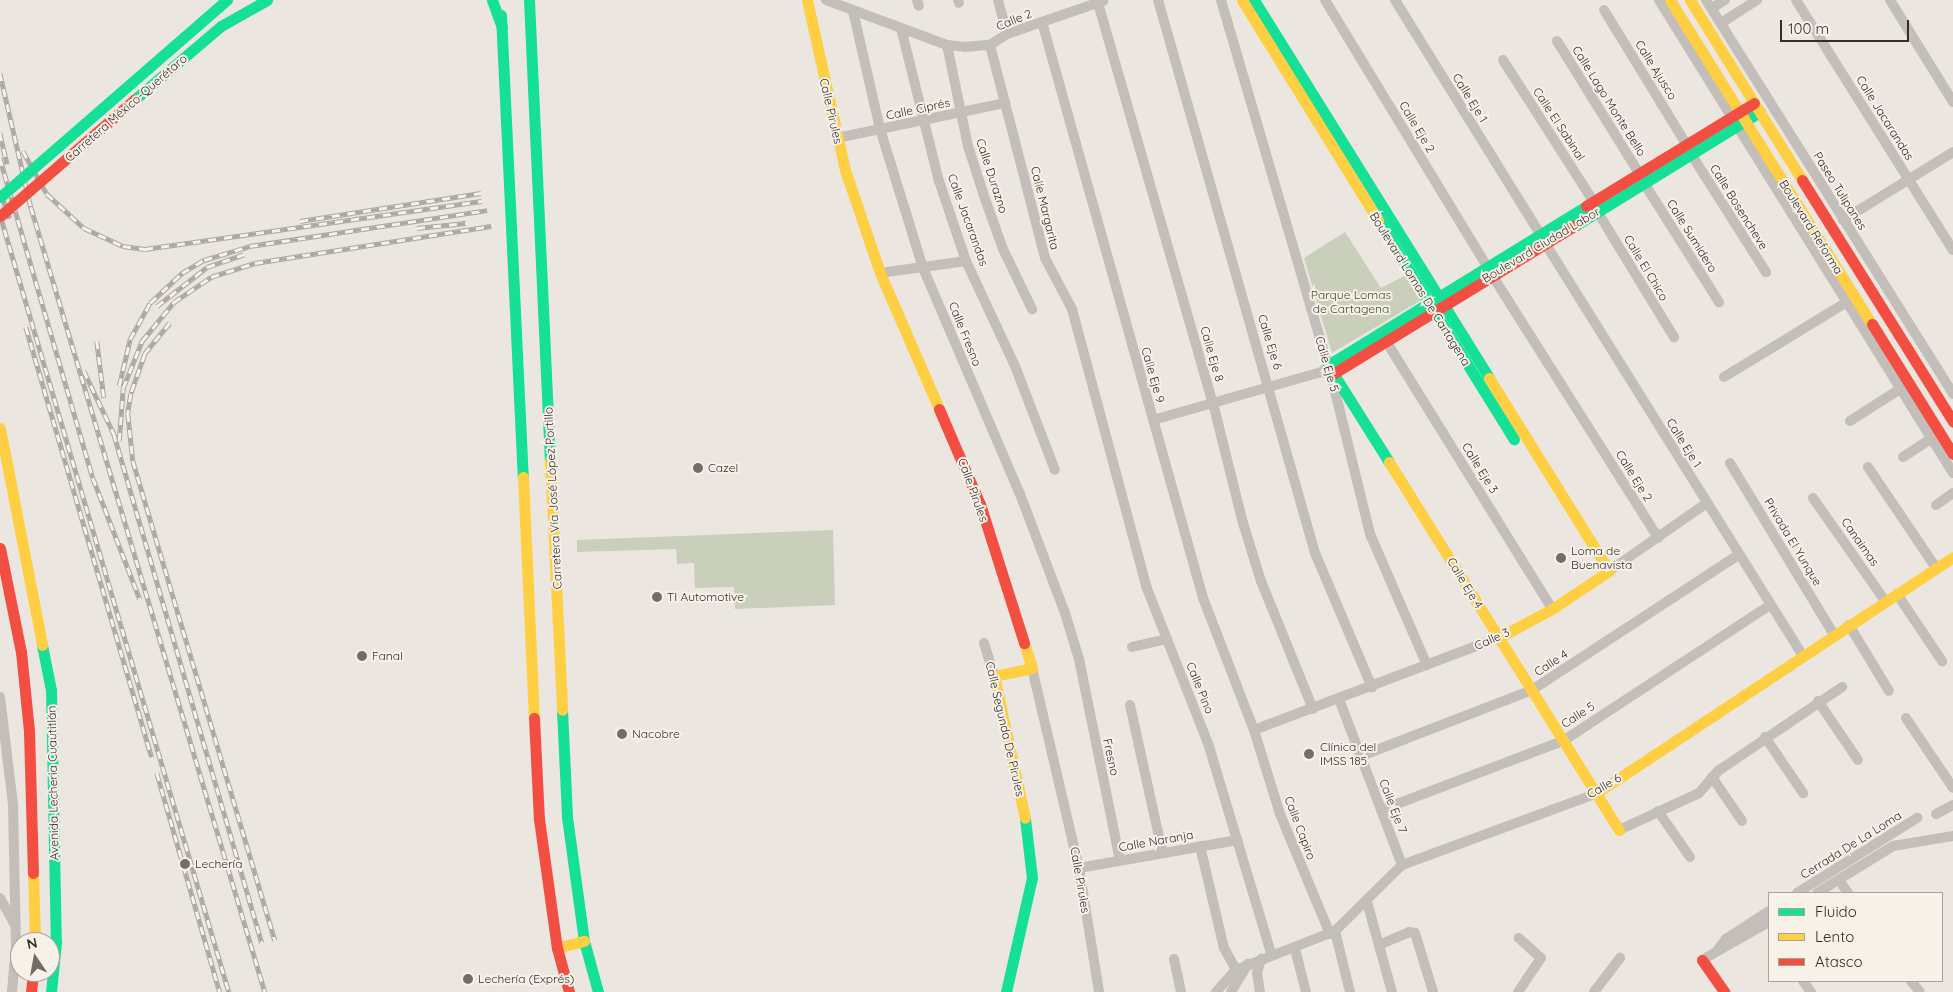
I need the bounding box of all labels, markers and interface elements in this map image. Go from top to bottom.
street label: Calle 2 [994,6,1034,34]
scale bar [1783,10,1912,42]
text: 100 m [1788,19,1829,38]
street label: Calle Ajusco [1632,38,1680,102]
street label: Calle Lago Monte Bello [1569,43,1649,159]
street label: Carretera México-Querétaro [62,51,190,165]
street label: Calle Eje 1 [1449,71,1491,125]
street label: Calle Jacarandas [1853,73,1917,163]
street label: Calle Pirules [816,77,846,145]
street label: Calle El Sabinal [1530,85,1588,163]
street label: Calle Ciprés [885,95,951,123]
street label: Calle Eje 2 [1396,99,1438,155]
street label: Calle Durazno [973,137,1011,215]
street label: Paseo Tulipanes [1810,149,1870,233]
street label: Calle Bosencheve [1707,162,1771,252]
street label: Calle Margarita [1028,165,1062,251]
street label: Calle Jacarandas [945,172,991,268]
street label: Boulevard Reforma [1776,177,1846,277]
street label: Calle Sumidero [1664,197,1720,275]
street label: Boulevard Ciudad Labor [1479,204,1603,286]
street label: Boulevard Lomas De Cartagena [1367,209,1473,369]
street label: Calle El Chico [1621,233,1671,303]
park label: Parque Lomas de Cartagena [1311,288,1391,316]
street label: Calle Fresno [946,300,984,368]
street label: Calle Eje 6 [1255,313,1285,371]
street label: Calle Eje 8 [1197,325,1227,383]
street label: Calle Eje 5 [1312,335,1342,393]
street label: Calle Eje 9 [1138,345,1168,405]
street label: Carretera Vía José López Portillo [541,407,565,589]
street label: Calle Eje 1 [1663,416,1705,470]
street label: Calle Eje 3 [1459,440,1501,496]
street label: Calle Eje 2 [1613,448,1655,504]
street label: Calle Pirules [955,456,991,524]
place label: Cazel [708,461,738,475]
marker: Cazel [692,462,704,474]
street label: Privada El Yunque [1761,496,1825,588]
street label: Canaimas [1838,515,1882,569]
place label: Loma de Buenavista [1571,544,1632,572]
marker: Loma de Buenavista [1555,552,1567,564]
street label: Calle Eje 4 [1444,555,1486,611]
place label: TI Automotive [667,590,744,604]
marker: TI Automotive [651,591,663,603]
street label: Calle 3 [1472,625,1512,653]
street label: Calle 4 [1532,647,1570,679]
place label: Fanal [372,649,403,663]
marker: Fanal [356,650,368,662]
street label: Calle Segunda De Pirules [982,660,1028,798]
street label: Calle Pino [1183,660,1217,716]
street label: Calle 5 [1559,699,1597,731]
street label: Avenida Lecheria Cuautitlán [44,705,62,861]
place label: Nacobre [632,727,680,741]
marker: Nacobre [616,728,628,740]
street label: Fresno [1100,737,1122,777]
place label: Clínica del IMSS 185 [1320,740,1376,768]
marker: Clínica del IMSS 185 [1302,747,1316,761]
street label: Calle 6 [1584,771,1624,801]
street label: Calle Eje 7 [1376,777,1410,835]
street label: Calle Capiro [1281,794,1319,862]
street label: Cerrada De La Loma [1798,808,1904,882]
street label: Calle Naranja [1117,827,1195,855]
street label: Calle Pirules [1067,846,1093,914]
place label: Lechería [195,857,242,871]
marker: Lechería [179,858,191,870]
legend [1768,892,1943,982]
text: Fluido [1815,902,1857,921]
text: Lento [1815,927,1854,946]
north arrow [10,932,60,982]
text: N [25,933,39,953]
text: Atasco [1815,952,1863,971]
place label: Lechería (Exprés) [478,972,574,986]
marker: Lechería (Exprés) [462,973,474,985]

